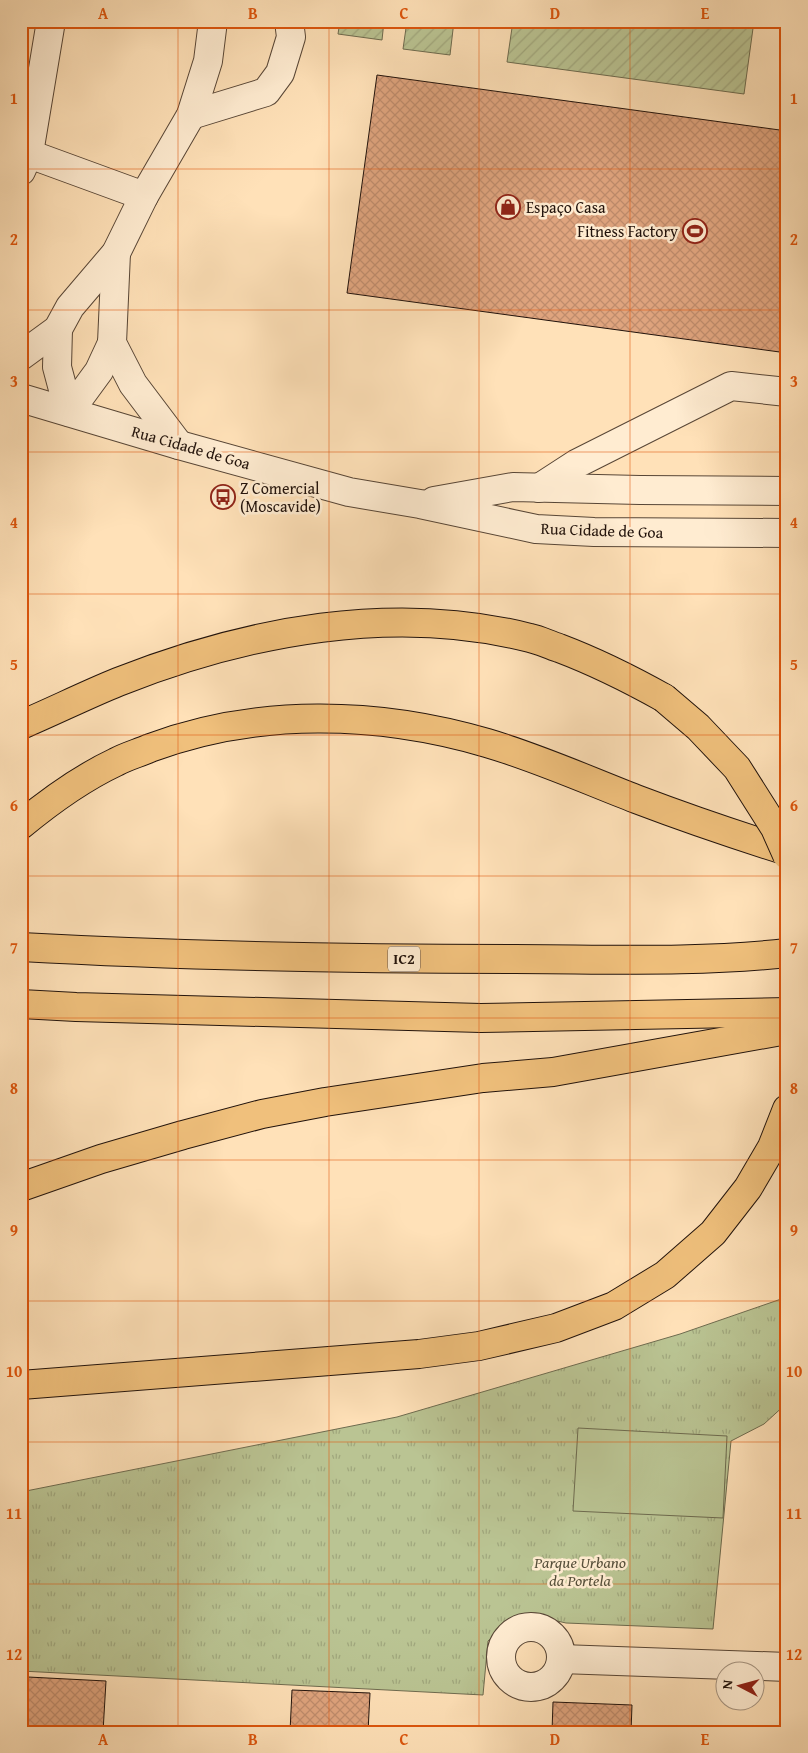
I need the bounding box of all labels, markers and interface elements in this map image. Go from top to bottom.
text: A [98,1,109,25]
text: B [248,1,258,25]
text: C [399,1,409,25]
text: D [550,1,560,25]
text: E [701,1,710,25]
text: 1 [10,86,18,110]
text: 1 [790,86,798,110]
shop icon: Espaço Casa [495,194,521,220]
place label: Espaço Casa [526,195,606,219]
sports icon: Fitness Factory [682,218,708,244]
place label: Fitness Factory [577,219,678,243]
text: 2 [10,227,18,251]
text: 2 [790,227,798,251]
text: 3 [10,369,18,393]
text: 3 [790,369,798,393]
street label: Rua Cidade de Goa [129,419,254,476]
place label: Z Comercial (Moscavide) [240,476,321,518]
bus stop icon: Z Comercial (Moscavide) [210,484,236,510]
text: 4 [10,510,18,534]
text: 4 [790,510,798,534]
street label: Rua Cidade de Goa [540,516,664,544]
text: 5 [10,652,18,676]
text: 5 [790,652,798,676]
text: 6 [10,793,18,817]
text: 6 [790,793,798,817]
text: 7 [10,935,18,959]
text: 7 [790,935,798,959]
road number: IC2 [388,946,420,972]
text: 8 [10,1076,18,1100]
text: 8 [790,1076,798,1100]
text: 9 [10,1218,18,1242]
text: 9 [790,1218,798,1242]
text: 10 [6,1359,22,1383]
text: 10 [786,1359,802,1383]
text: 11 [6,1501,22,1525]
text: 11 [786,1501,802,1525]
park label: Parque Urbano da Portela [533,1550,626,1592]
text: 12 [6,1642,22,1666]
text: 12 [786,1642,802,1666]
north arrow [716,1660,766,1710]
text: N [717,1678,738,1690]
text: A [98,1727,109,1751]
text: B [248,1727,258,1751]
text: C [399,1727,409,1751]
text: D [550,1727,560,1751]
text: E [701,1727,710,1751]

